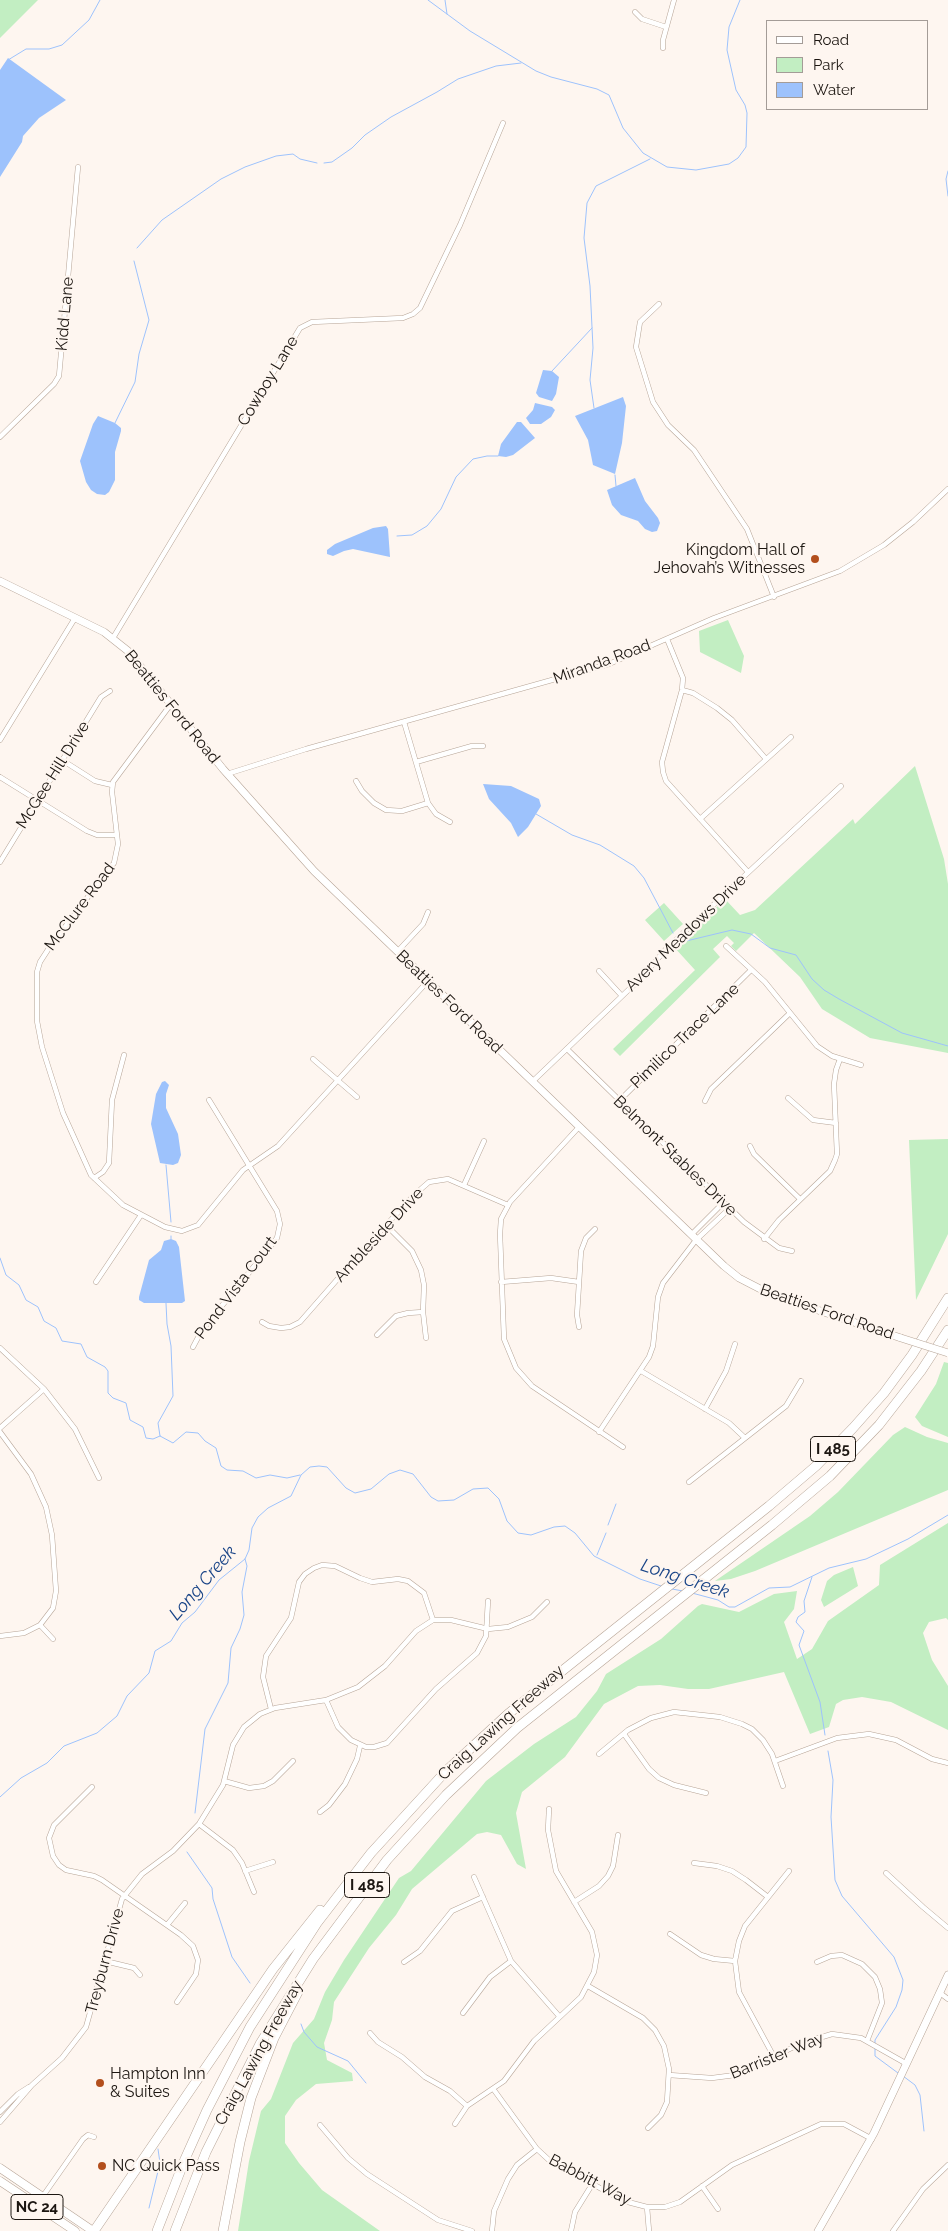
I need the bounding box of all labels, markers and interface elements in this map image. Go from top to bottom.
legend [766,20,928,110]
text: Road [813,31,849,49]
text: Park [813,56,844,74]
text: Water [813,81,855,99]
street label: Kidd Lane [52,276,78,352]
street label: Cowboy Lane [234,332,302,430]
place label: Kingdom Hall of Jehovah’s Witnesses [654,540,805,578]
marker: Kingdom Hall of Jehovah’s Witnesses [809,553,821,565]
street label: Miranda Road [551,635,653,689]
street label: Beatties Ford Road [120,646,224,768]
street label: McGee Hill Drive [12,718,94,832]
street label: McClure Road [41,859,119,955]
street label: Avery Meadows Drive [622,870,750,996]
street label: Beatties Ford Road [392,946,506,1058]
street label: Pimilico Trace Lane [627,979,743,1093]
street label: Belmont Stables Drive [609,1092,741,1220]
street label: Ambleside Drive [330,1184,428,1286]
street label: Pond Vista Court [191,1233,281,1343]
street label: Beatties Ford Road [758,1280,896,1344]
road number: I 485 [810,1436,856,1462]
water label: Long Creek [165,1541,241,1625]
water label: Long Creek [638,1555,732,1603]
street label: Craig Lawing Freeway [434,1661,568,1785]
road number: I 485 [344,1872,390,1898]
street label: Treyburn Drive [82,1906,128,2016]
street label: Craig Lawing Freeway [211,1977,307,2129]
street label: Barrister Way [727,2029,827,2083]
place label: Hampton Inn & Suites [110,2064,206,2102]
marker: Hampton Inn & Suites [94,2077,106,2089]
street label: Babbitt Way [546,2150,634,2210]
place label: NC Quick Pass [112,2156,220,2176]
marker: NC Quick Pass [96,2160,108,2172]
road number: NC 24 [11,2194,63,2220]

